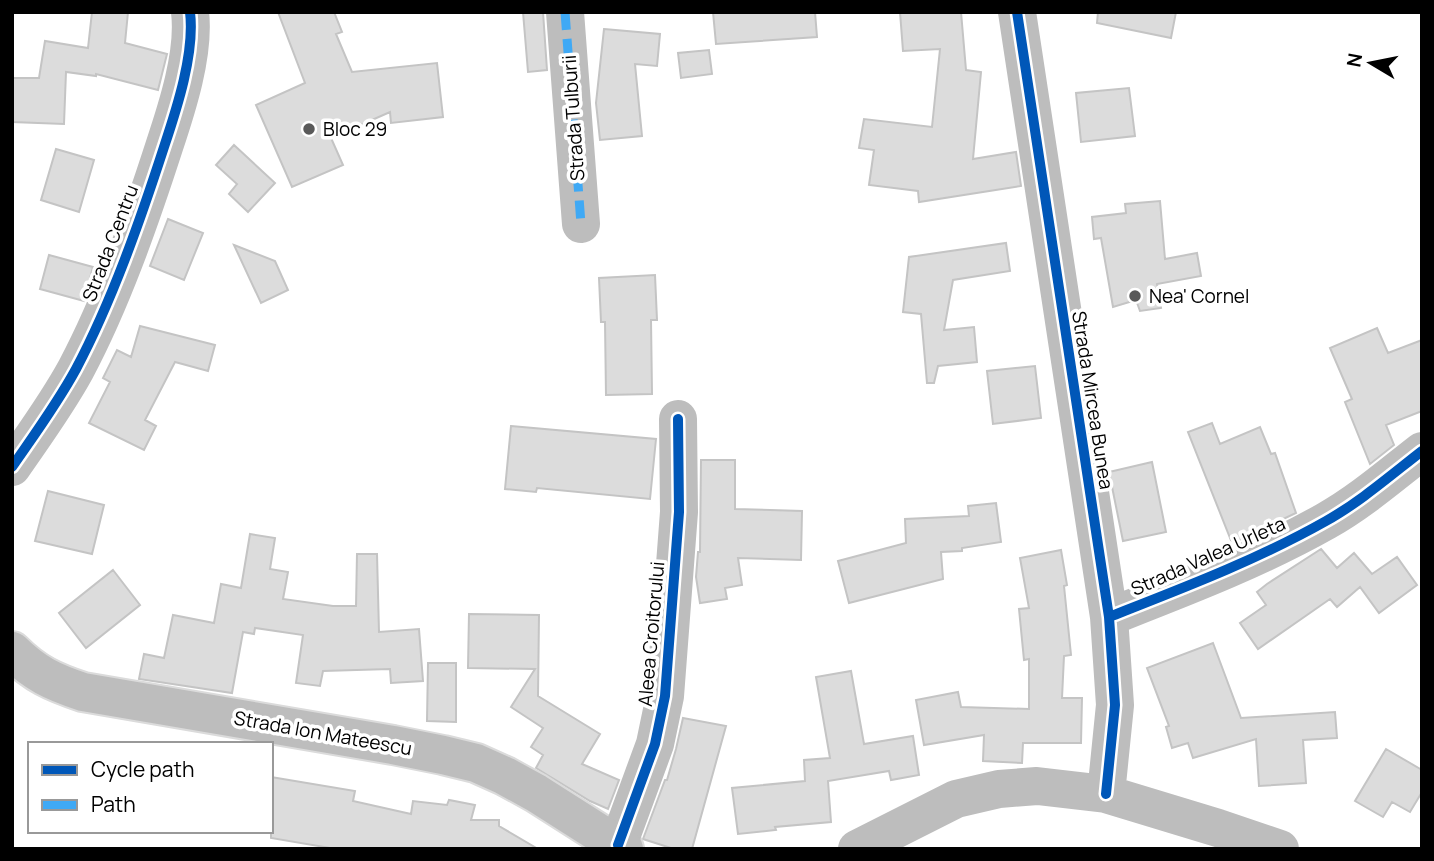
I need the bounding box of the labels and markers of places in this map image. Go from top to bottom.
place label: Bloc 29 [323,116,387,142]
marker: Bloc 29 [301,121,317,137]
place label: Nea' Cornel [1149,283,1249,309]
marker: Nea' Cornel [1127,288,1143,304]

